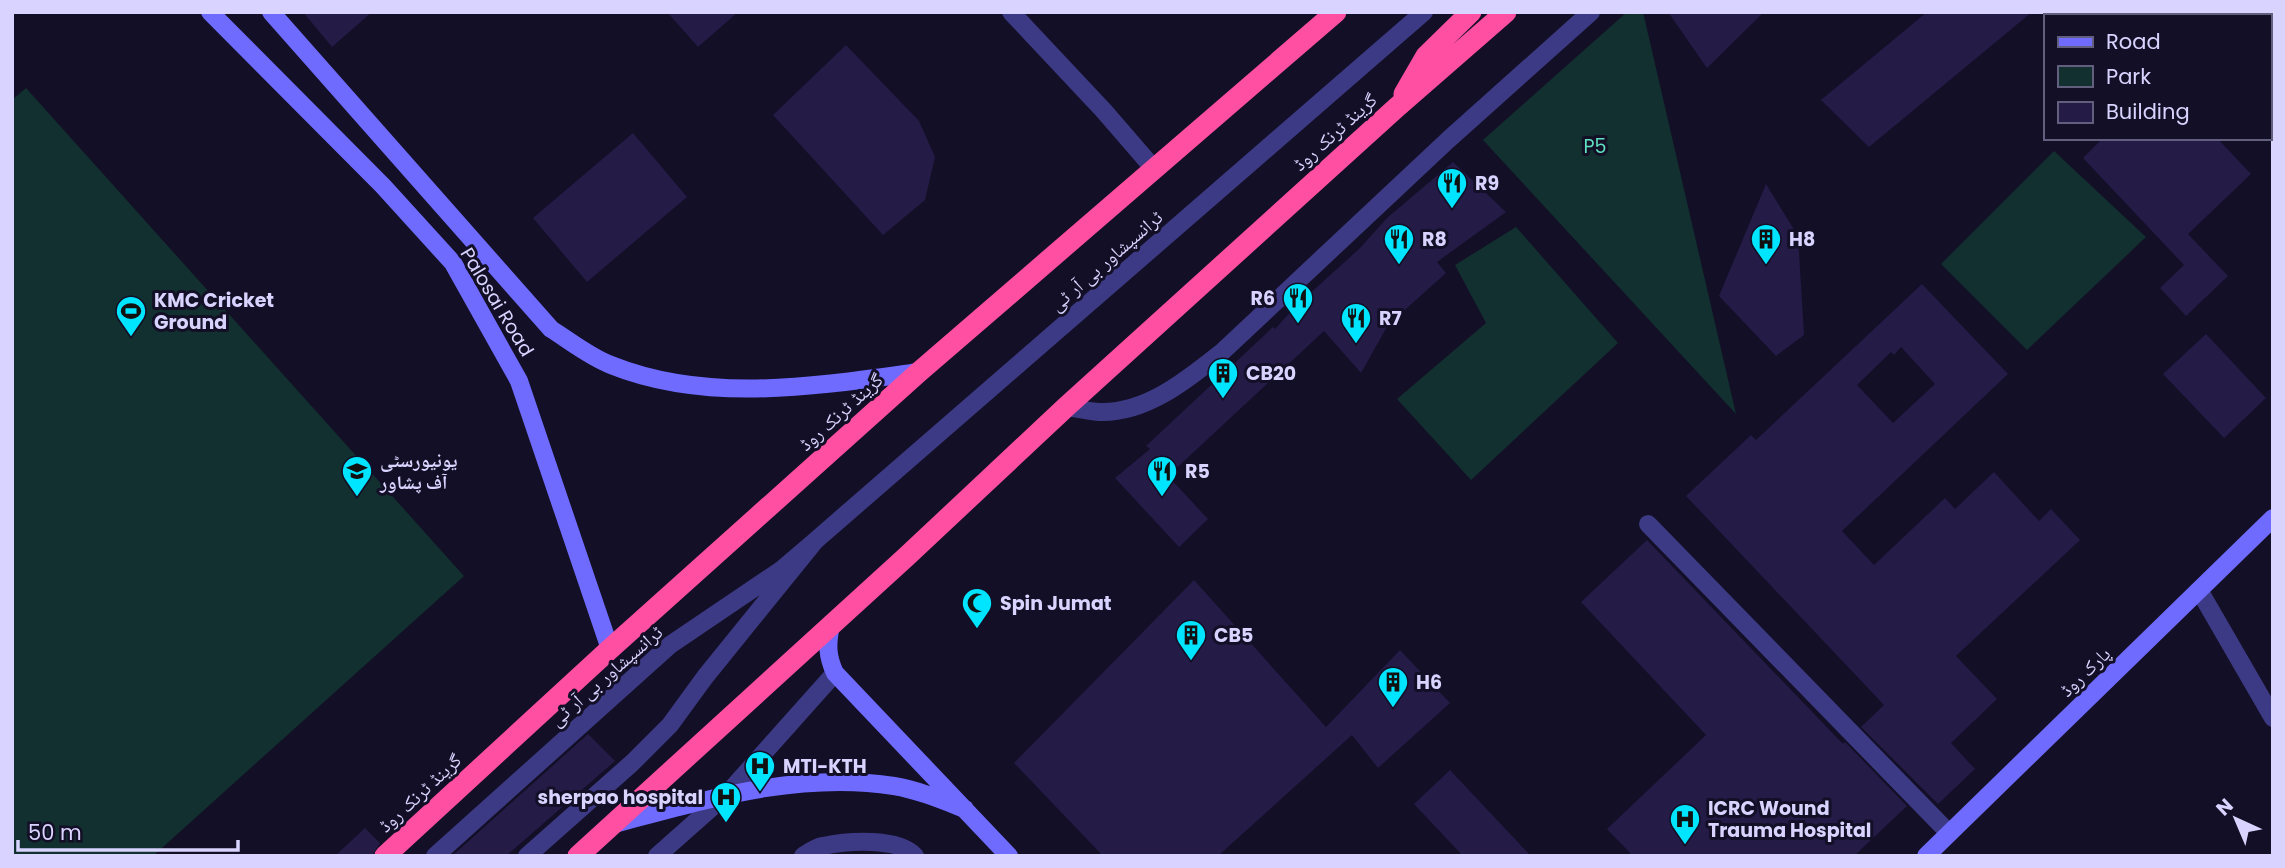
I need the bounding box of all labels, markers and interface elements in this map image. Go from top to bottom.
legend [2044,14,2271,140]
text: Road [2106,27,2161,56]
text: Park [2106,62,2151,91]
street label: گرینڈ ٹرنک روڈ [1287,87,1383,177]
text: Building [2106,97,2190,126]
park label: P5 [1584,133,1606,160]
restaurant icon: R9 [1435,166,1469,210]
place label: R9 [1475,170,1499,197]
street label: ٹرانسپشاور بی آر ٹی [1044,204,1169,318]
restaurant icon: R8 [1382,222,1416,266]
building icon: H8 [1749,222,1783,266]
place label: R8 [1422,226,1447,253]
place label: H8 [1789,226,1815,253]
street label: Palosai Road [454,243,540,361]
restaurant icon: R6 [1281,281,1315,325]
place label: R6 [1251,285,1275,312]
place label: KMC Cricket Ground [154,287,274,336]
sports icon: KMC Cricket Ground [114,294,148,338]
restaurant icon: R7 [1339,301,1373,345]
place label: R7 [1379,305,1402,332]
building icon: CB20 [1206,356,1240,400]
place label: CB20 [1246,360,1296,387]
street label: گرینڈ ٹرنک روڈ [793,367,889,457]
place label: یونیورسٹی آف پشاور [379,447,458,496]
school or university icon: یونیورسٹی آف پشاور [340,454,374,498]
restaurant icon: R5 [1145,454,1179,498]
place label: R5 [1185,458,1210,485]
mosque icon: Spin Jumat [960,586,994,630]
place label: Spin Jumat [1000,590,1112,617]
building icon: CB5 [1174,618,1208,662]
street label: ٹرانسپشاور بی آر ٹی [544,619,669,733]
place label: CB5 [1214,622,1253,649]
street label: پارک روڈ [2053,641,2117,703]
building icon: H6 [1376,665,1410,709]
place label: H6 [1416,669,1442,696]
street label: گرینڈ ٹرنک روڈ [372,747,468,839]
hospital icon: MTI-KTH [743,749,777,793]
place label: MTI-KTH [783,753,867,780]
hospital icon: sherpao hospital [709,780,743,824]
place label: sherpao hospital [538,784,703,811]
north arrow [2201,784,2271,854]
text: N [2210,792,2239,822]
place label: ICRC Wound Trauma Hospital [1708,795,1871,844]
hospital icon: ICRC Wound Trauma Hospital [1668,802,1702,846]
scale bar [18,808,238,852]
text: 50 m [28,818,82,847]

